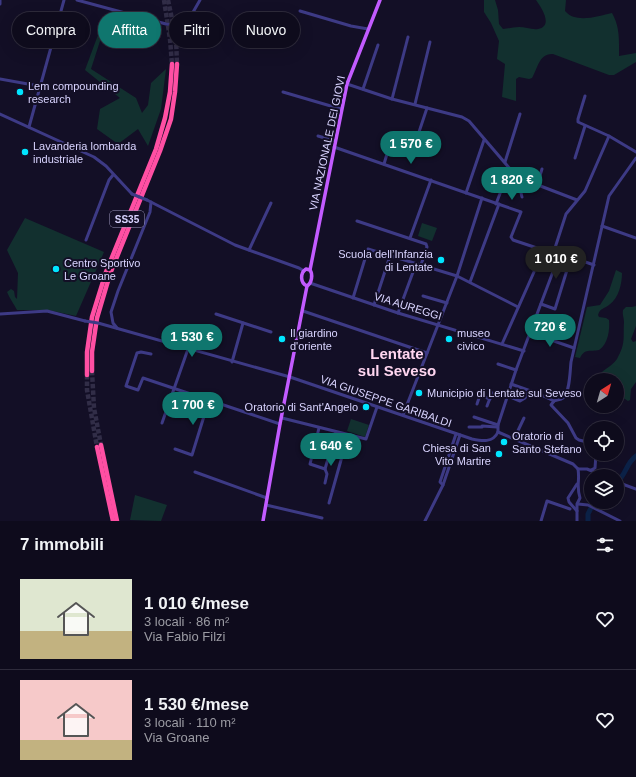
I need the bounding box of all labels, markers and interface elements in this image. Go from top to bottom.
chip: Compra [12,12,90,48]
chip: Affitta [98,12,161,48]
chip: Filtri [169,12,224,48]
chip: Nuovo [232,12,300,48]
street label: VIA NAZIONALE DEI GIOVI [307,74,347,212]
place label: Lem compounding research [28,80,119,105]
marker: Lem compounding research [15,87,25,97]
pin: 1 570 € [374,131,448,165]
text: 1 570 € [389,136,433,151]
place label: Lavanderia lombarda industriale [33,140,137,165]
marker: Lavanderia lombarda industriale [20,147,30,157]
pin: 1 820 € [475,167,549,201]
text: 1 820 € [490,172,534,187]
road number: SS35 [110,211,144,227]
pin: 1 010 € [519,246,593,280]
place label: Scuola dell’Infanzia di Lentate [338,248,434,273]
text: 1 010 € [534,251,578,266]
marker: Scuola dell’Infanzia di Lentate [436,255,446,265]
place label: Centro Sportivo Le Groane [64,257,140,282]
marker: Centro Sportivo Le Groane [51,264,61,274]
street label: VIA AUREGGI [373,290,443,322]
pin: 720 € [522,314,578,348]
text: 720 € [534,319,566,334]
pin: 1 530 € [155,324,229,358]
place label: Il giardino d'oriente [290,327,338,352]
place label: museo civico [457,327,490,352]
text: 1 530 € [170,329,214,344]
marker: Il giardino d'oriente [277,334,287,344]
marker: museo civico [444,334,454,344]
district label: Lentate sul Seveso [358,345,436,379]
street label: VIA GIUSEPPE GARIBALDI [319,373,453,429]
north arrow [584,373,624,413]
map controls [584,373,624,509]
place label: Municipio di Lentate sul Seveso [427,387,582,399]
marker: Municipio di Lentate sul Seveso [414,388,424,398]
pin: 1 700 € [156,392,230,426]
text: 1 700 € [171,397,215,412]
place label: Oratorio di Sant'Angelo [245,401,358,413]
marker: Oratorio di Sant'Angelo [361,402,371,412]
button: locate [584,421,624,461]
place label: Oratorio di Santo Stefano [512,430,582,455]
pin: 1 640 € [294,433,368,467]
marker: Oratorio di Santo Stefano [499,437,509,447]
text: 1 640 € [309,438,353,453]
place label: Chiesa di San Vito Martire [423,442,491,467]
marker: Chiesa di San Vito Martire [494,449,504,459]
button: layers [584,469,624,509]
icon: filters [594,534,616,556]
text: 7 immobili [20,535,104,554]
text: 1 010 €/mese [144,594,249,613]
icon: home [52,595,100,643]
icon: heart [594,608,616,630]
text: 3 locali · 86 m² [144,614,229,629]
text: Via Fabio Filzi [144,629,225,644]
text: 1 530 €/mese [144,695,249,714]
icon: home [52,696,100,744]
icon: heart [594,709,616,731]
text: 3 locali · 110 m² [144,715,236,730]
text: Via Groane [144,730,210,745]

